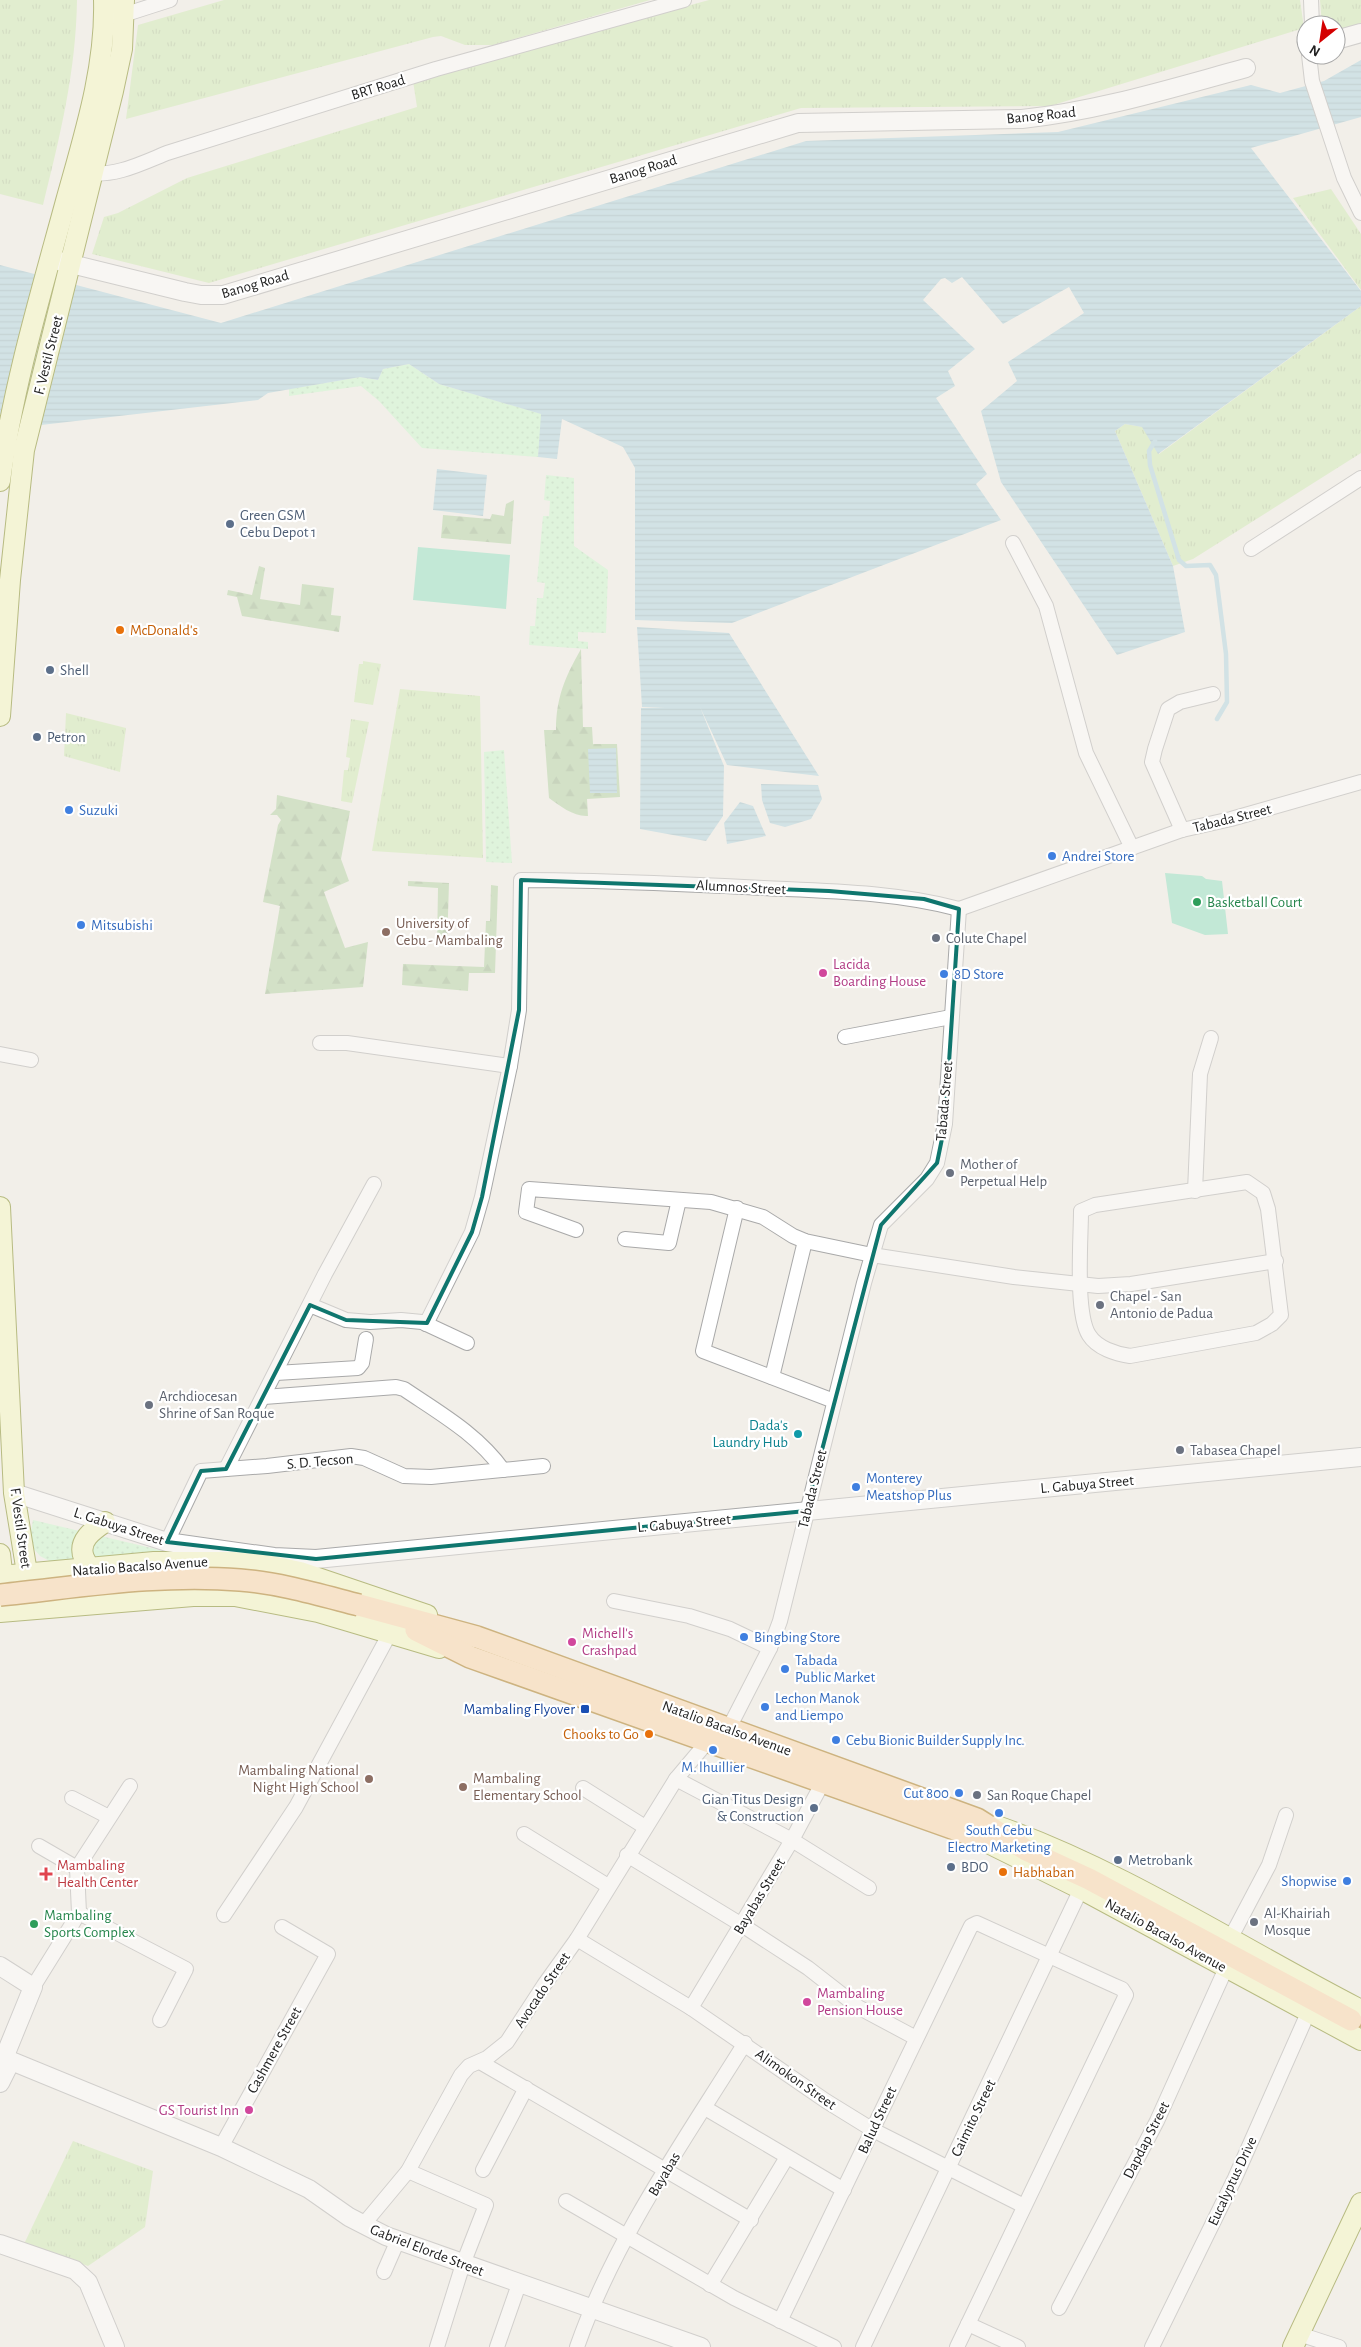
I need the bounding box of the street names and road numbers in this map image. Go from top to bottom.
street label: BRT Road [349,72,407,103]
street label: Banog Road [1006,104,1077,127]
street label: Banog Road [608,152,679,187]
street label: Banog Road [220,268,291,301]
street label: F. Vestil Street [31,314,66,396]
street label: Tabada Street [1191,801,1273,835]
street label: Alumnos Street [696,878,787,897]
street label: Tabada Street [934,1060,955,1142]
street label: Tabada Street [795,1448,830,1530]
street label: S. D. Tecson [286,1451,354,1472]
street label: L. Gabuya Street [1040,1473,1135,1496]
street label: F. Vestil Street [7,1487,34,1569]
street label: L. Gabuya Street [72,1505,166,1548]
street label: L. Gabuya Street [637,1512,732,1535]
street label: Natalio Bacalso Avenue [72,1554,209,1579]
street label: Natalio Bacalso Avenue [660,1698,793,1759]
street label: Bayabas Street [731,1855,788,1937]
street label: Natalio Bacalso Avenue [1103,1896,1229,1975]
street label: Avocado Street [512,1950,573,2031]
street label: Cashmere Street [245,2004,304,2096]
street label: Alimokon Street [753,2046,839,2113]
street label: Caimito Street [948,2077,999,2159]
street label: Balud Street [855,2084,900,2156]
street label: Dapdap Street [1121,2099,1172,2181]
street label: Eucalyptus Drive [1205,2134,1260,2228]
street label: Bayabas [646,2150,683,2199]
street label: Gabriel Elorde Street [368,2222,486,2279]

